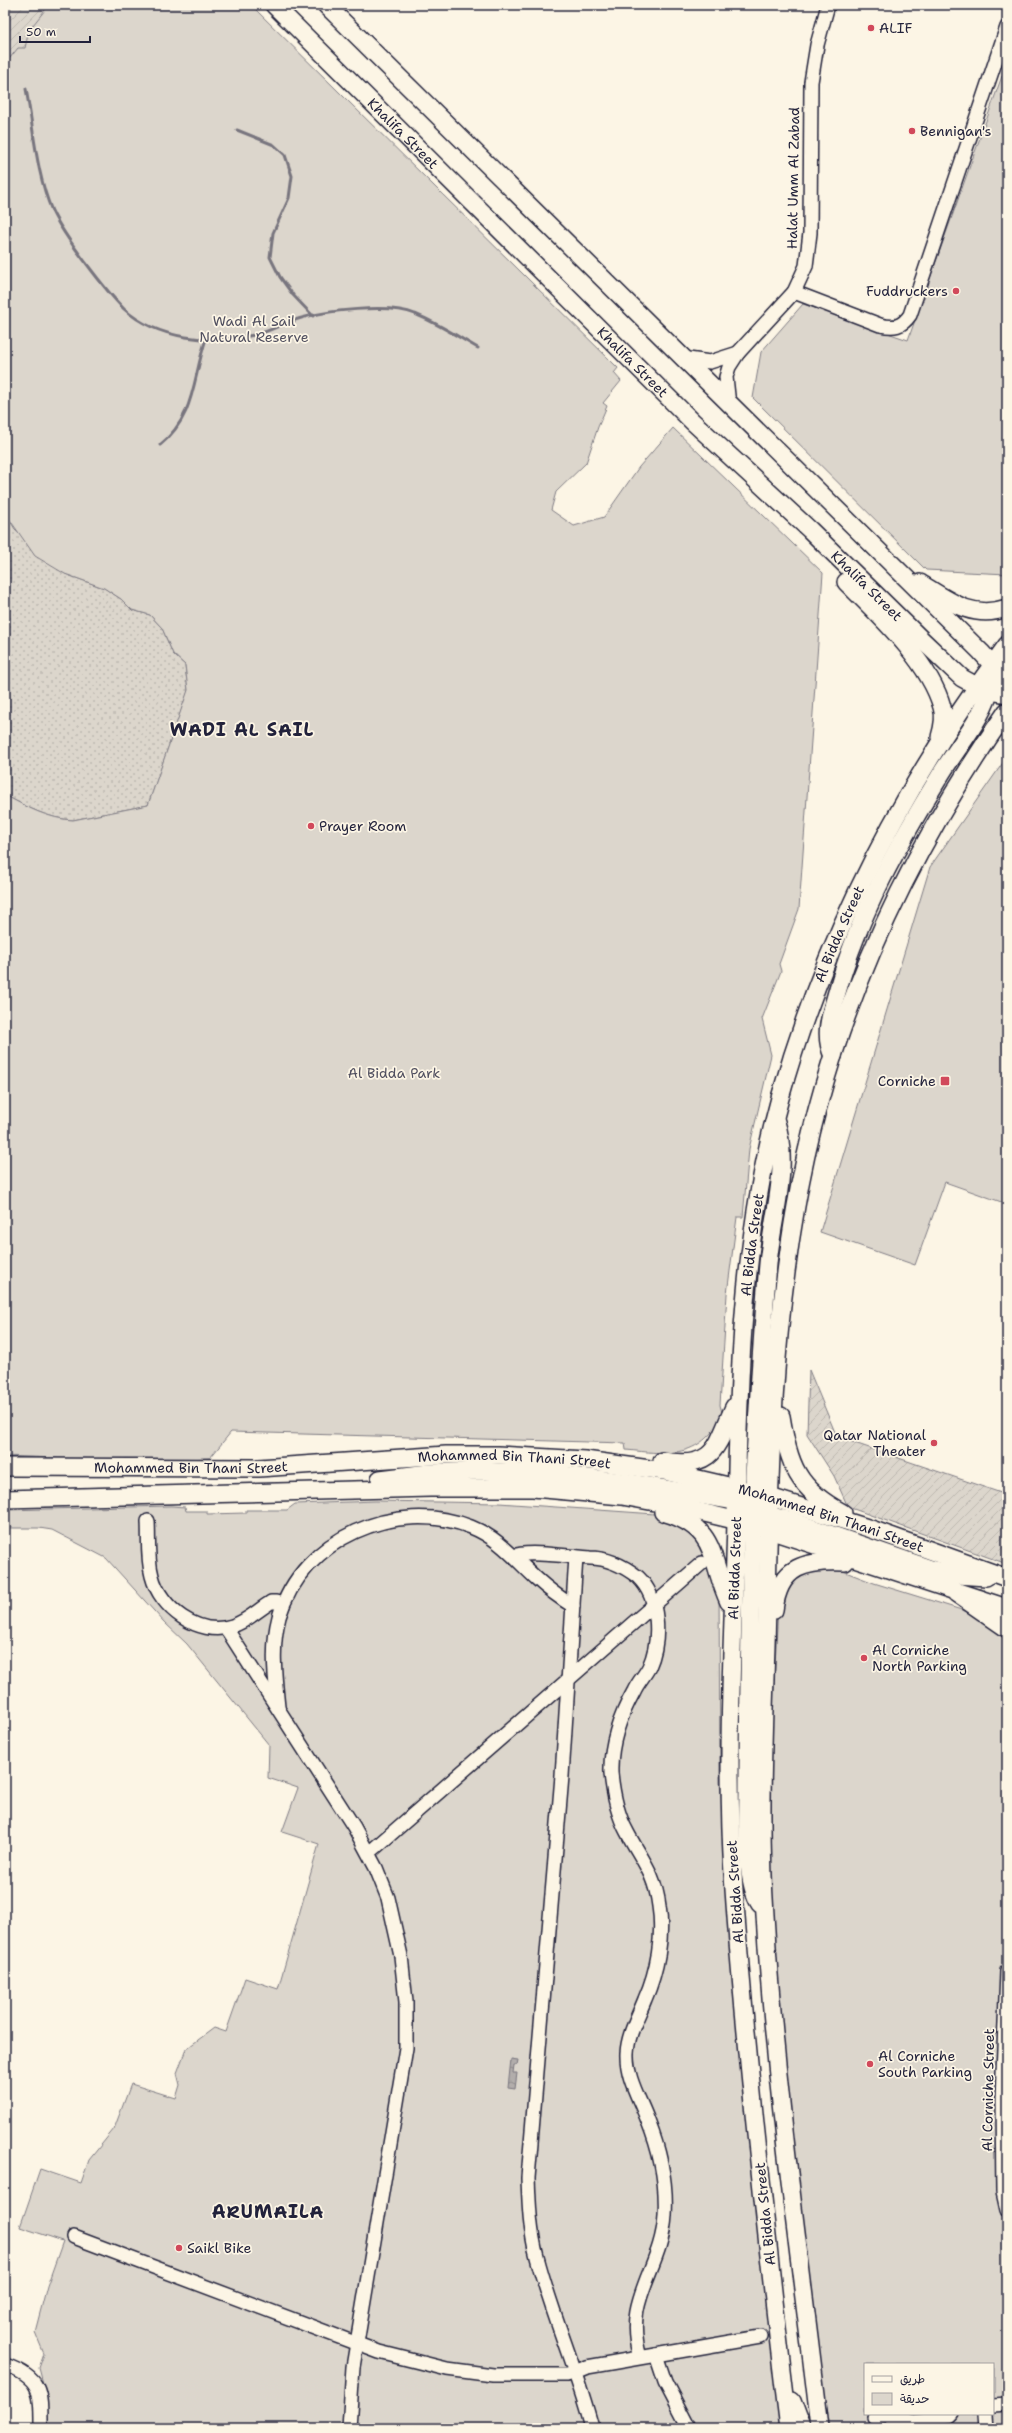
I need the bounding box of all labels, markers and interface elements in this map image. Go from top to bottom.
scale bar [20,18,90,44]
place label: ALIF [879,19,912,37]
marker: ALIF [866,23,876,33]
text: 50 m [26,24,56,40]
street label: Khalifa Street [364,94,442,173]
street label: Halat Umm Al Zabad [783,107,803,249]
place label: Bennigan's [920,122,992,140]
marker: Bennigan's [907,126,917,136]
place label: Fuddruckers [866,282,948,300]
marker: Fuddruckers [951,286,961,296]
park label: Wadi Al Sail Natural Reserve [199,312,309,346]
street label: Khalifa Street [593,323,672,401]
street label: Khalifa Street [827,547,906,625]
district label: WADI AL SAIL [170,718,314,742]
place label: Prayer Room [319,817,406,835]
marker: Prayer Room [306,821,316,831]
street label: Al Bidda Street [810,883,868,985]
park label: Al Bidda Park [348,1064,440,1082]
place label: Corniche [878,1072,936,1090]
marker: Corniche [939,1075,951,1087]
street label: Al Bidda Street [737,1192,768,1297]
place label: Qatar National Theater [823,1426,927,1460]
marker: Qatar National Theater [929,1438,939,1448]
street label: Mohammed Bin Thani Street [417,1446,612,1473]
street label: Mohammed Bin Thani Street [94,1457,288,1477]
street label: Mohammed Bin Thani Street [737,1480,926,1556]
street label: Al Bidda Street [724,1516,745,1620]
place label: Al Corniche North Parking [872,1641,967,1675]
marker: Al Corniche North Parking [859,1653,869,1663]
street label: Al Bidda Street [722,1840,748,1944]
street label: Al Corniche Street [978,2028,998,2152]
place label: Al Corniche South Parking [878,2047,972,2081]
marker: Al Corniche South Parking [865,2059,875,2069]
street label: Al Bidda Street [751,2162,779,2266]
district label: ARUMAILA [212,2200,324,2224]
place label: Saikl Bike [187,2239,251,2257]
marker: Saikl Bike [174,2243,184,2253]
legend [864,2363,994,2415]
text: طريق [900,2371,925,2387]
text: حديقة [900,2391,929,2407]

